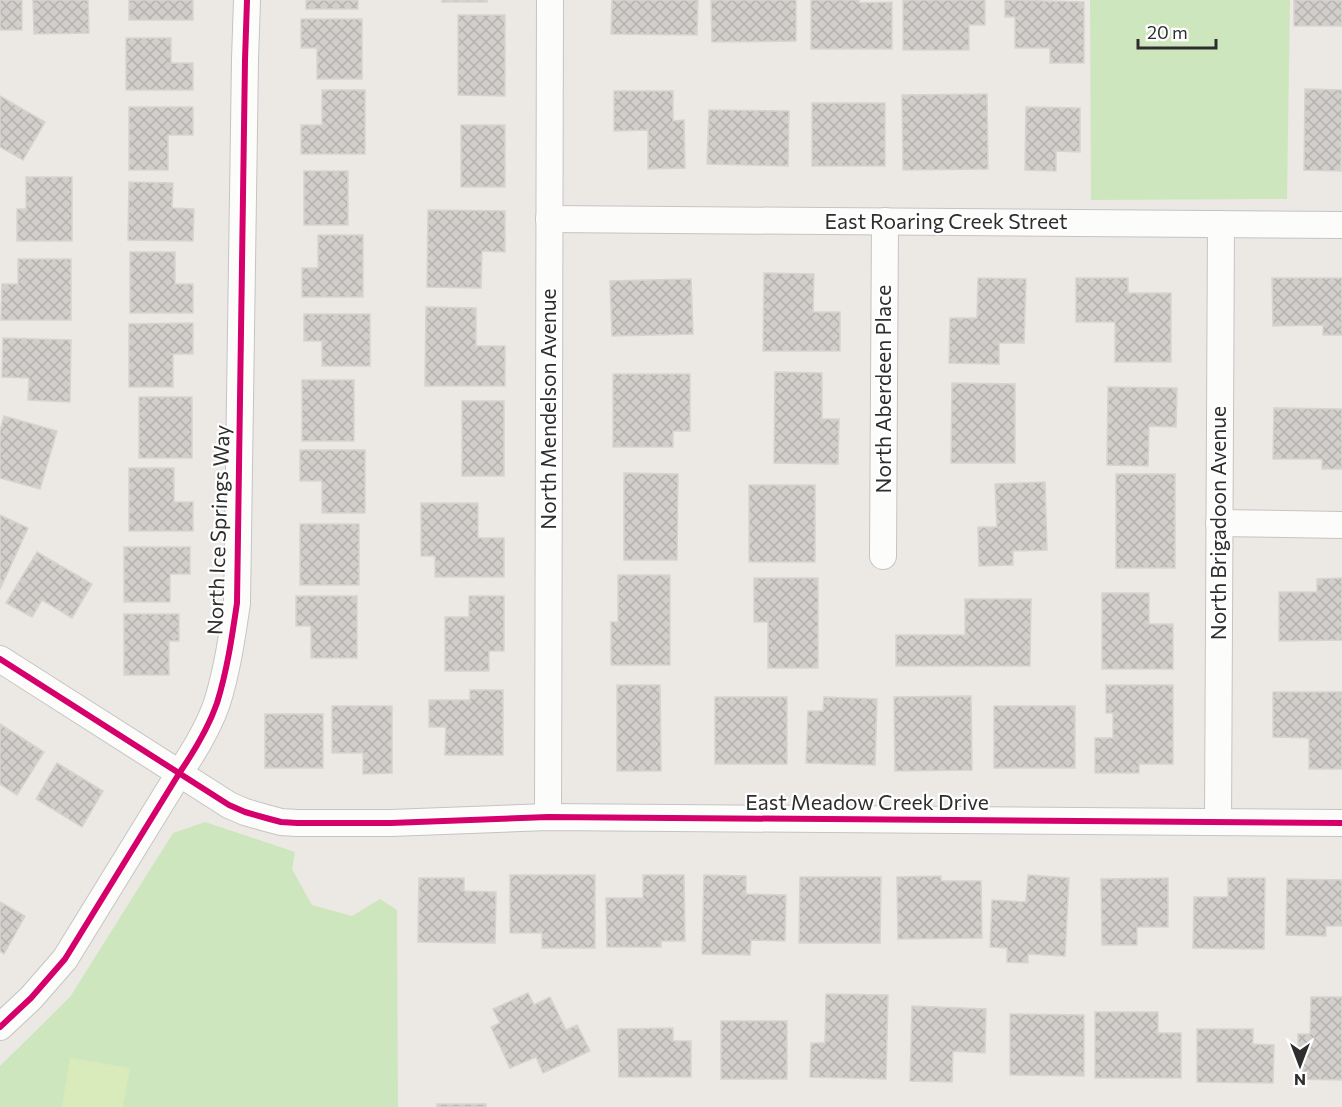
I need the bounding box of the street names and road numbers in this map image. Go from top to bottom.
street label: East Roaring Creek Street [824,208,1068,233]
street label: North Aberdeen Place [870,285,895,493]
street label: North Mendelson Avenue [535,288,560,530]
street label: North Brigadoon Avenue [1205,406,1230,640]
street label: North Ice Springs Way [201,424,234,635]
street label: East Meadow Creek Drive [745,789,989,814]

